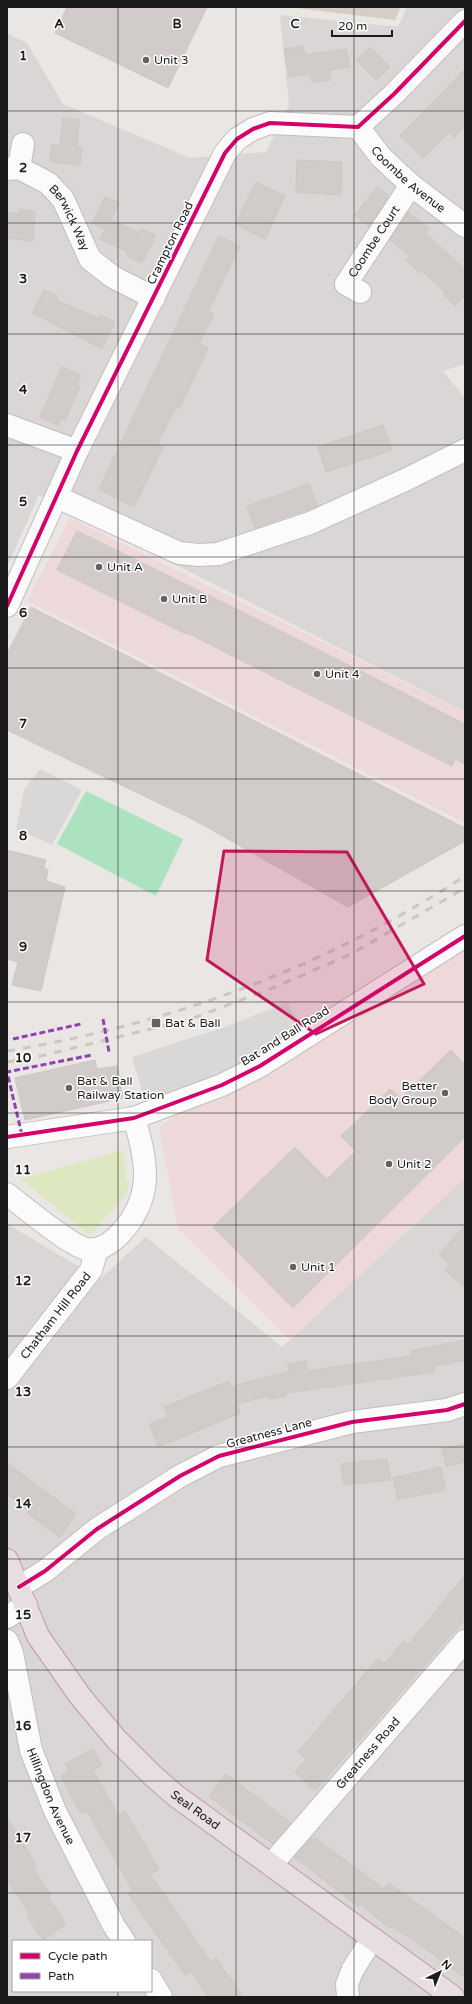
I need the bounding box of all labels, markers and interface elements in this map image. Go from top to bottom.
scale bar [332,12,392,38]
text: A [54,16,64,32]
text: B [172,16,182,32]
text: C [290,16,300,32]
text: 20 m [338,19,367,33]
text: 1 [19,48,27,64]
place label: Unit 3 [154,53,188,67]
marker: Unit 3 [141,55,151,65]
street label: Coombe Avenue [368,143,448,216]
text: 2 [19,160,27,176]
street label: Berwick Way [46,182,93,253]
street label: Crampton Road [144,199,196,287]
street label: Coombe Court [345,202,403,280]
text: 3 [19,271,27,287]
text: 4 [19,382,28,398]
text: 5 [19,494,27,510]
place label: Unit A [107,560,143,574]
marker: Unit A [94,562,104,572]
place label: Unit B [172,592,207,606]
marker: Unit B [159,594,169,604]
text: 6 [19,605,27,621]
place label: Unit 4 [325,667,360,681]
marker: Unit 4 [312,669,322,679]
text: 7 [19,716,27,732]
text: 8 [19,828,27,844]
text: 9 [19,939,27,955]
street label: Bat and Ball Road [238,1003,332,1069]
place label: Bat & Ball [165,1016,221,1030]
marker: Bat & Ball [150,1017,162,1029]
text: 10 [15,1050,31,1066]
place label: Bat & Ball Railway Station [77,1074,164,1102]
place label: Better Body Group [369,1079,437,1107]
marker: Bat & Ball Railway Station [64,1083,74,1093]
marker: Better Body Group [440,1088,450,1098]
place label: Unit 2 [397,1157,431,1171]
marker: Unit 2 [384,1159,394,1169]
text: 11 [15,1162,31,1178]
place label: Unit 1 [301,1260,335,1274]
marker: Unit 1 [288,1262,298,1272]
street label: Chatham Hill Road [17,1269,94,1362]
text: 12 [15,1273,31,1289]
text: 13 [15,1384,31,1400]
street label: Greatness Lane [225,1415,313,1451]
text: 14 [15,1496,32,1512]
text: 15 [15,1607,31,1623]
street label: Greatness Road [333,1714,403,1792]
text: 16 [15,1718,31,1734]
street label: Hillingdon Avenue [24,1746,78,1847]
street label: Seal Road [168,1788,223,1832]
text: 17 [15,1830,31,1846]
legend [12,1940,152,1992]
text: Cycle path [48,1949,107,1963]
north arrow [420,1952,460,1992]
text: N [439,1957,454,1973]
text: Path [48,1969,74,1983]

